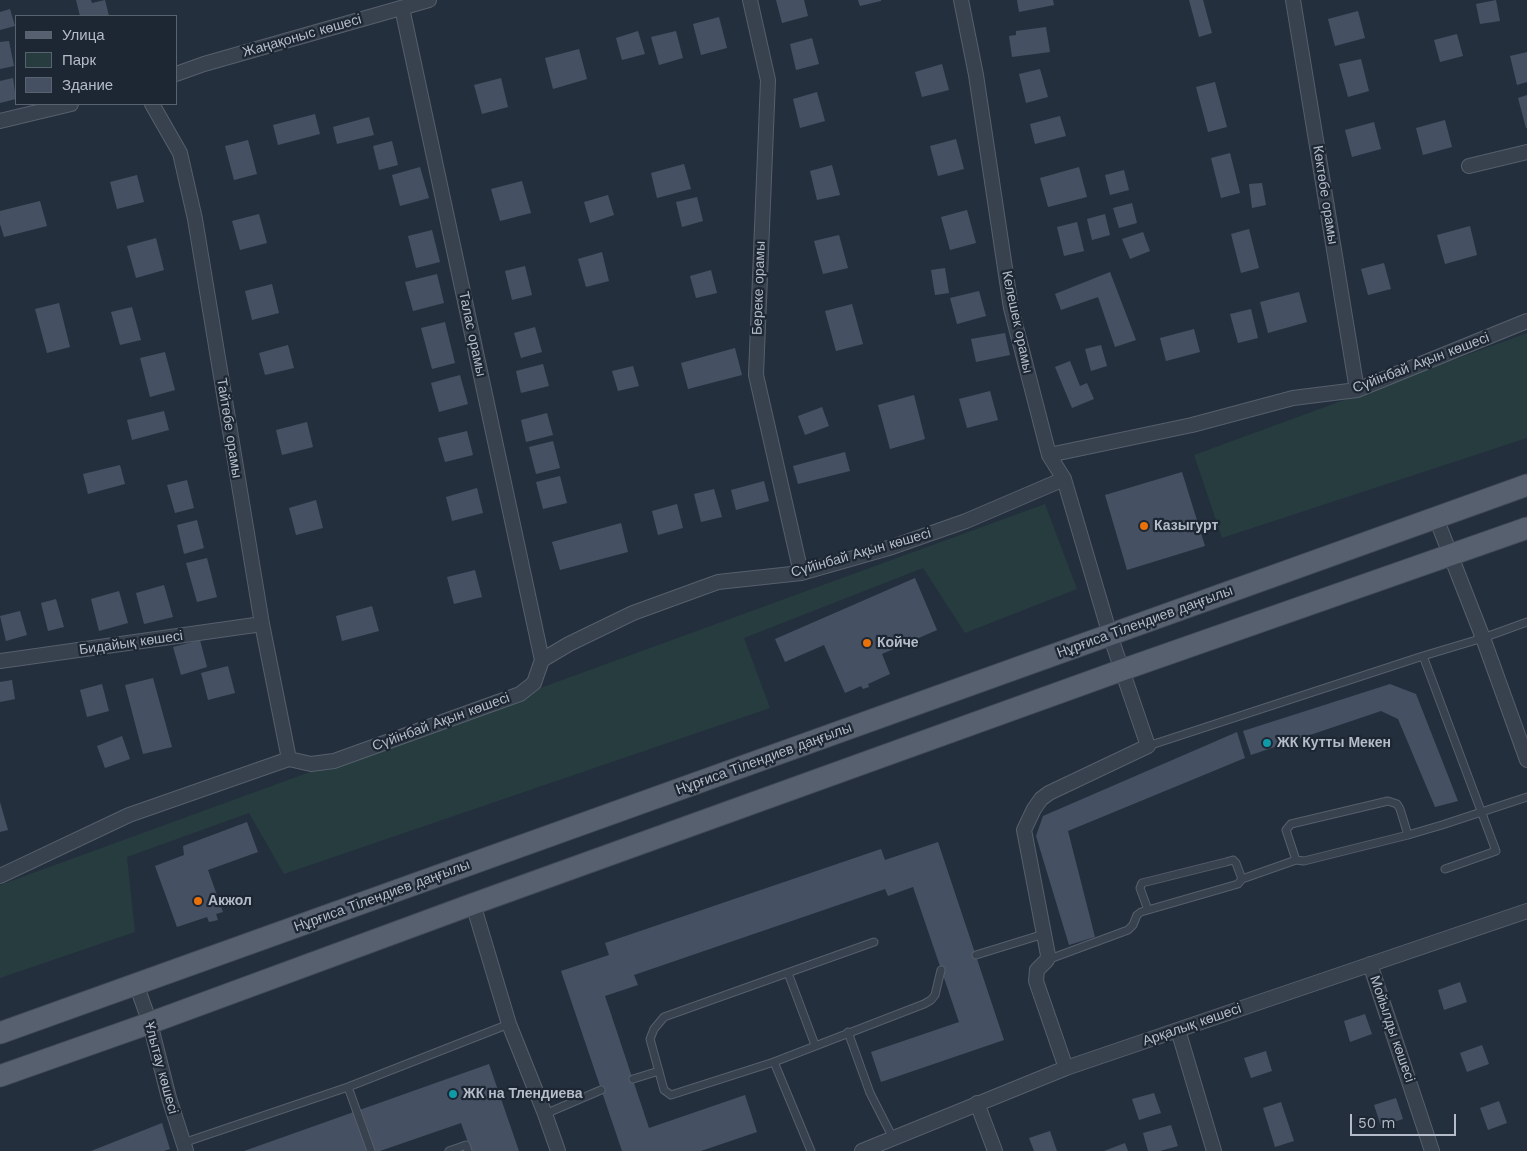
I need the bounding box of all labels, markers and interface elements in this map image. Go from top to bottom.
street label: Жаңақоныс көшесі [241,11,363,61]
legend [15,15,178,105]
text: Улица [62,26,105,44]
text: Парк [62,51,96,69]
text: Здание [62,76,113,94]
street label: Көктөбе орамы [1309,144,1341,246]
street label: Береке орамы [749,241,769,335]
street label: Келешек орамы [998,269,1036,375]
street label: Талас орамы [455,290,489,378]
street label: Сүйінбай Ақын көшесі [1350,329,1492,397]
street label: Тайтөбе орамы [213,377,245,479]
place label: Казыгурт [1154,518,1218,534]
marker: Казыгурт [1138,520,1150,532]
street label: Сүйінбай Ақын көшесі [789,525,933,581]
street label: Нұрғиса Тілендиев даңғылы [1055,582,1235,662]
street label: Бидайық көшесі [78,627,184,659]
place label: Койче [877,635,919,651]
marker: Койче [861,637,873,649]
street label: Сүйінбай Ақын көшесі [370,689,512,755]
street label: Нұрғиса Тілендиев даңғылы [674,719,854,799]
place label: ЖК Кутты Мекен [1277,735,1391,751]
marker: ЖК Кутты Мекен [1261,737,1273,749]
street label: Нұрғиса Тілендиев даңғылы [292,856,472,936]
place label: Акжол [208,893,252,909]
marker: Акжол [192,895,204,907]
street label: Мойылды көшесі [1366,973,1418,1085]
street label: Арқалық көшесі [1140,1000,1244,1050]
street label: Ұлытау көшесі [141,1020,181,1116]
place label: ЖК на Тлендиева [463,1086,583,1102]
marker: ЖК на Тлендиева [447,1088,459,1100]
scale bar [1352,1104,1458,1136]
text: 50 m [1358,1114,1395,1132]

